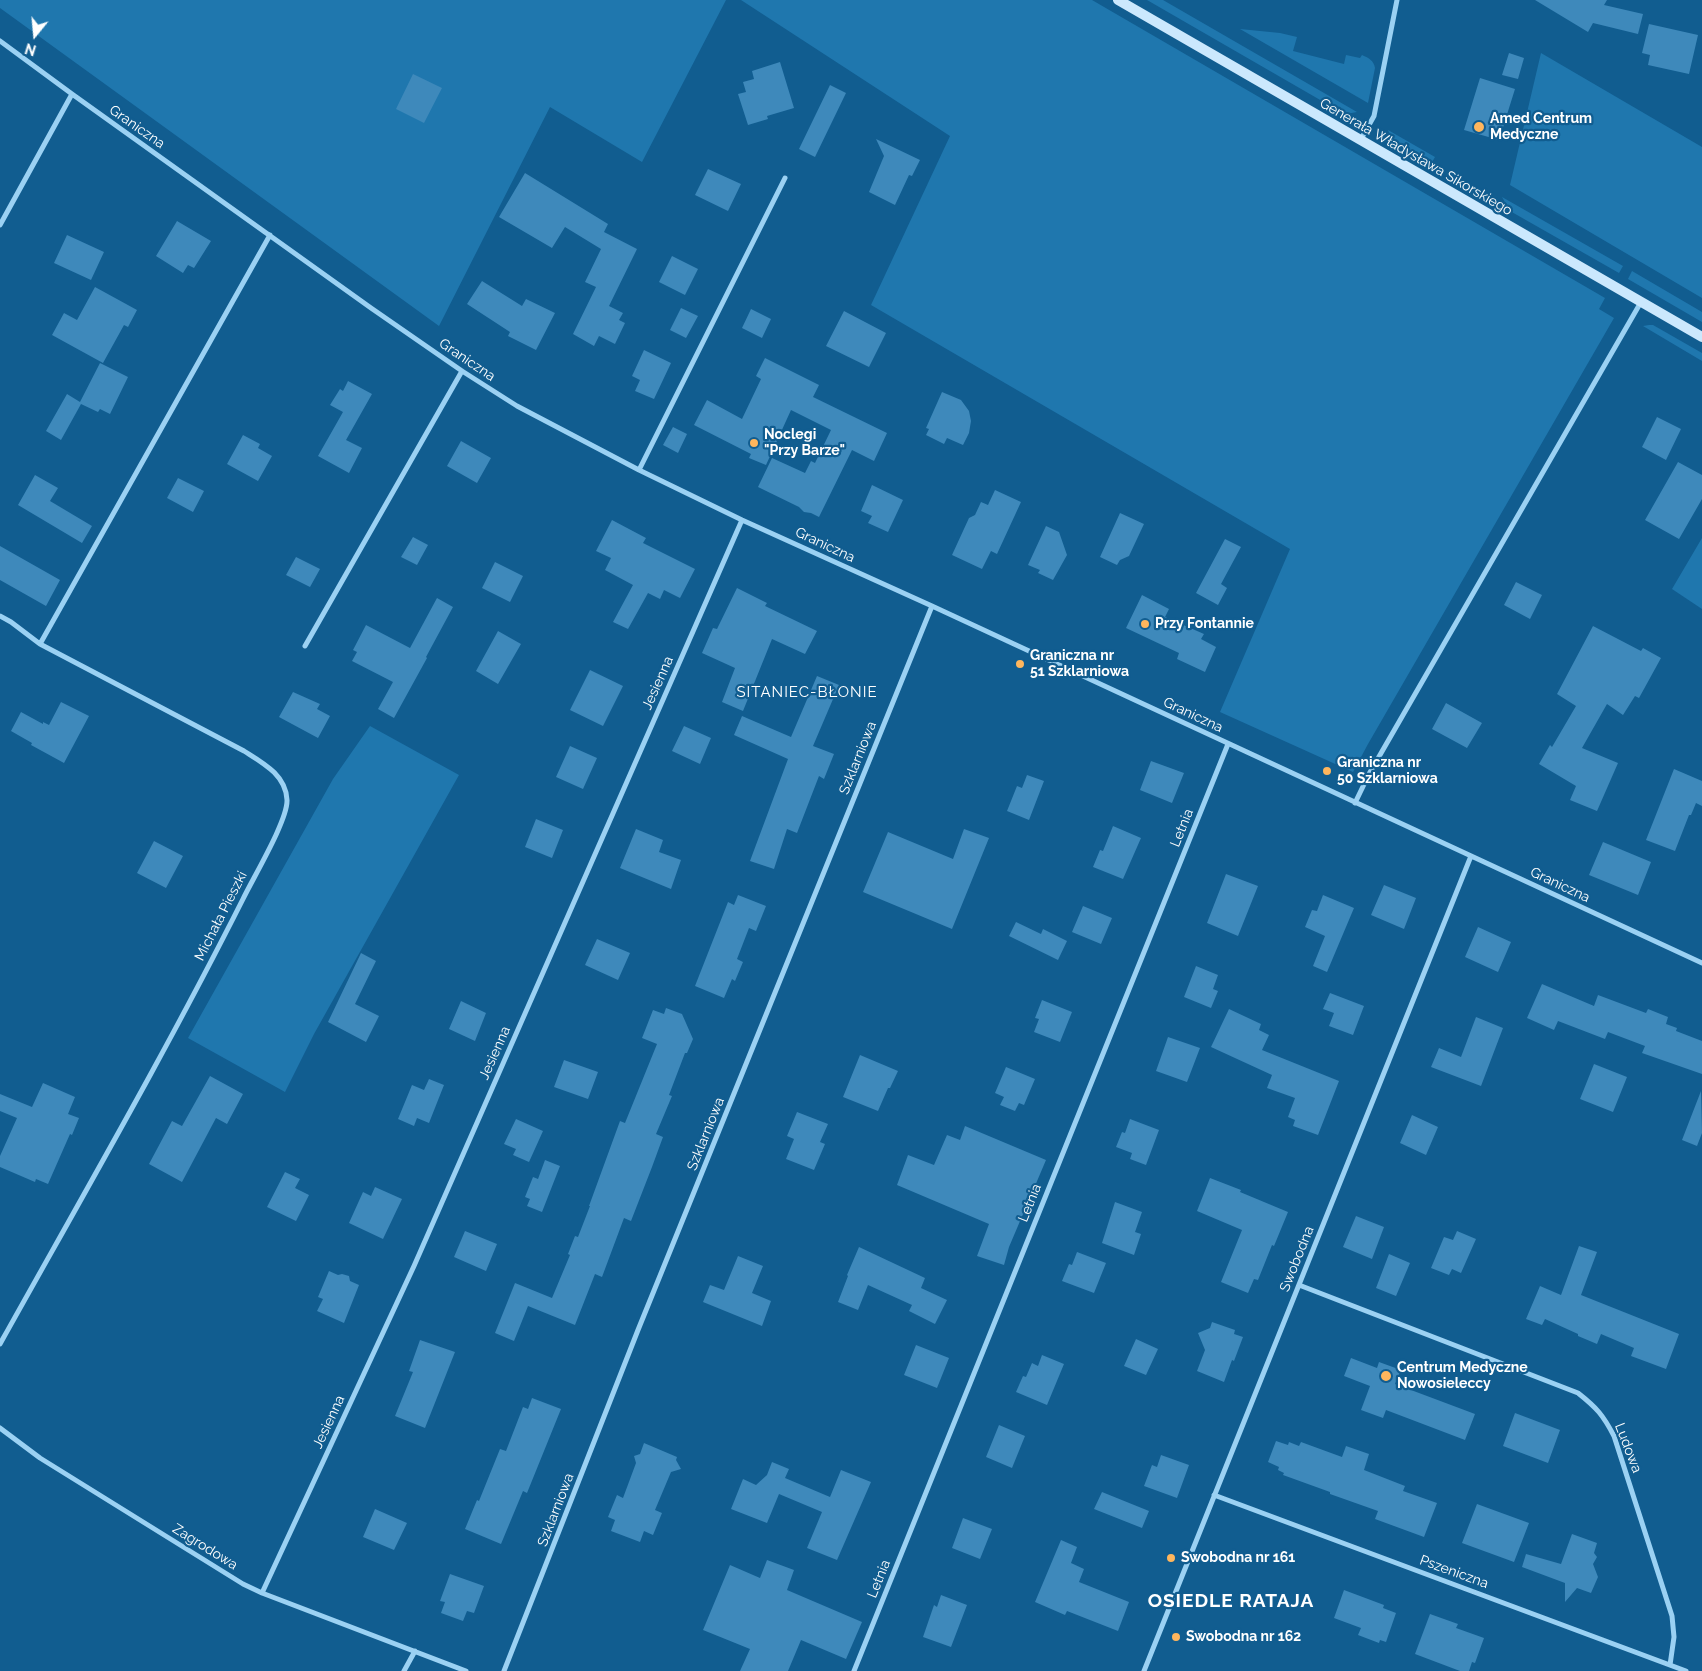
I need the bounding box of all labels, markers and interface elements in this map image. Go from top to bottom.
north arrow [10,10,60,60]
text: N [23,40,38,59]
street label: Generała Władysława Sikorskiego [1317,95,1515,219]
street label: Graniczna [106,102,168,152]
place label: Amed Centrum Medyczne [1490,111,1592,144]
marker: Amed Centrum Medyczne [1472,120,1486,134]
street label: Graniczna [436,335,498,385]
place label: Noclegi "Przy Barze" [764,427,845,460]
marker: Noclegi "Przy Barze" [748,437,760,449]
street label: Graniczna [792,524,858,566]
place label: Przy Fontannie [1155,616,1254,632]
marker: Przy Fontannie [1139,618,1151,630]
place label: Graniczna nr 51 Szklarniowa [1030,648,1129,680]
street label: Jesienna [639,654,677,712]
marker: Graniczna nr 51 Szklarniowa [1014,658,1026,670]
district label: SITANIEC-BŁONIE [735,683,879,701]
street label: Graniczna [1160,694,1226,736]
street label: Szklarniowa [836,719,880,797]
place label: Graniczna nr 50 Szklarniowa [1337,755,1438,788]
marker: Graniczna nr 50 Szklarniowa [1321,765,1333,777]
street label: Letnia [1167,806,1197,850]
street label: Graniczna [1527,864,1593,906]
street label: Michała Pieszki [191,868,251,964]
street label: Jesienna [476,1024,514,1082]
street label: Szklarniowa [684,1095,728,1173]
street label: Letnia [1015,1181,1045,1225]
street label: Swobodna [1276,1224,1318,1294]
place label: Centrum Medyczne Nowosieleccy [1397,1360,1528,1392]
marker: Centrum Medyczne Nowosieleccy [1379,1369,1393,1383]
street label: Jesienna [309,1393,349,1451]
street label: Ludowa [1611,1421,1645,1475]
street label: Szklarniowa [534,1471,578,1549]
street label: Zagrodowa [169,1520,241,1574]
place label: Swobodna nr 161 [1181,1550,1295,1566]
marker: Swobodna nr 161 [1165,1552,1177,1564]
street label: Pszeniczna [1417,1552,1491,1592]
street label: Letnia [864,1557,894,1601]
district label: OSIEDLE RATAJA [1146,1590,1316,1612]
place label: Swobodna nr 162 [1186,1629,1301,1645]
marker: Swobodna nr 162 [1170,1631,1182,1643]

